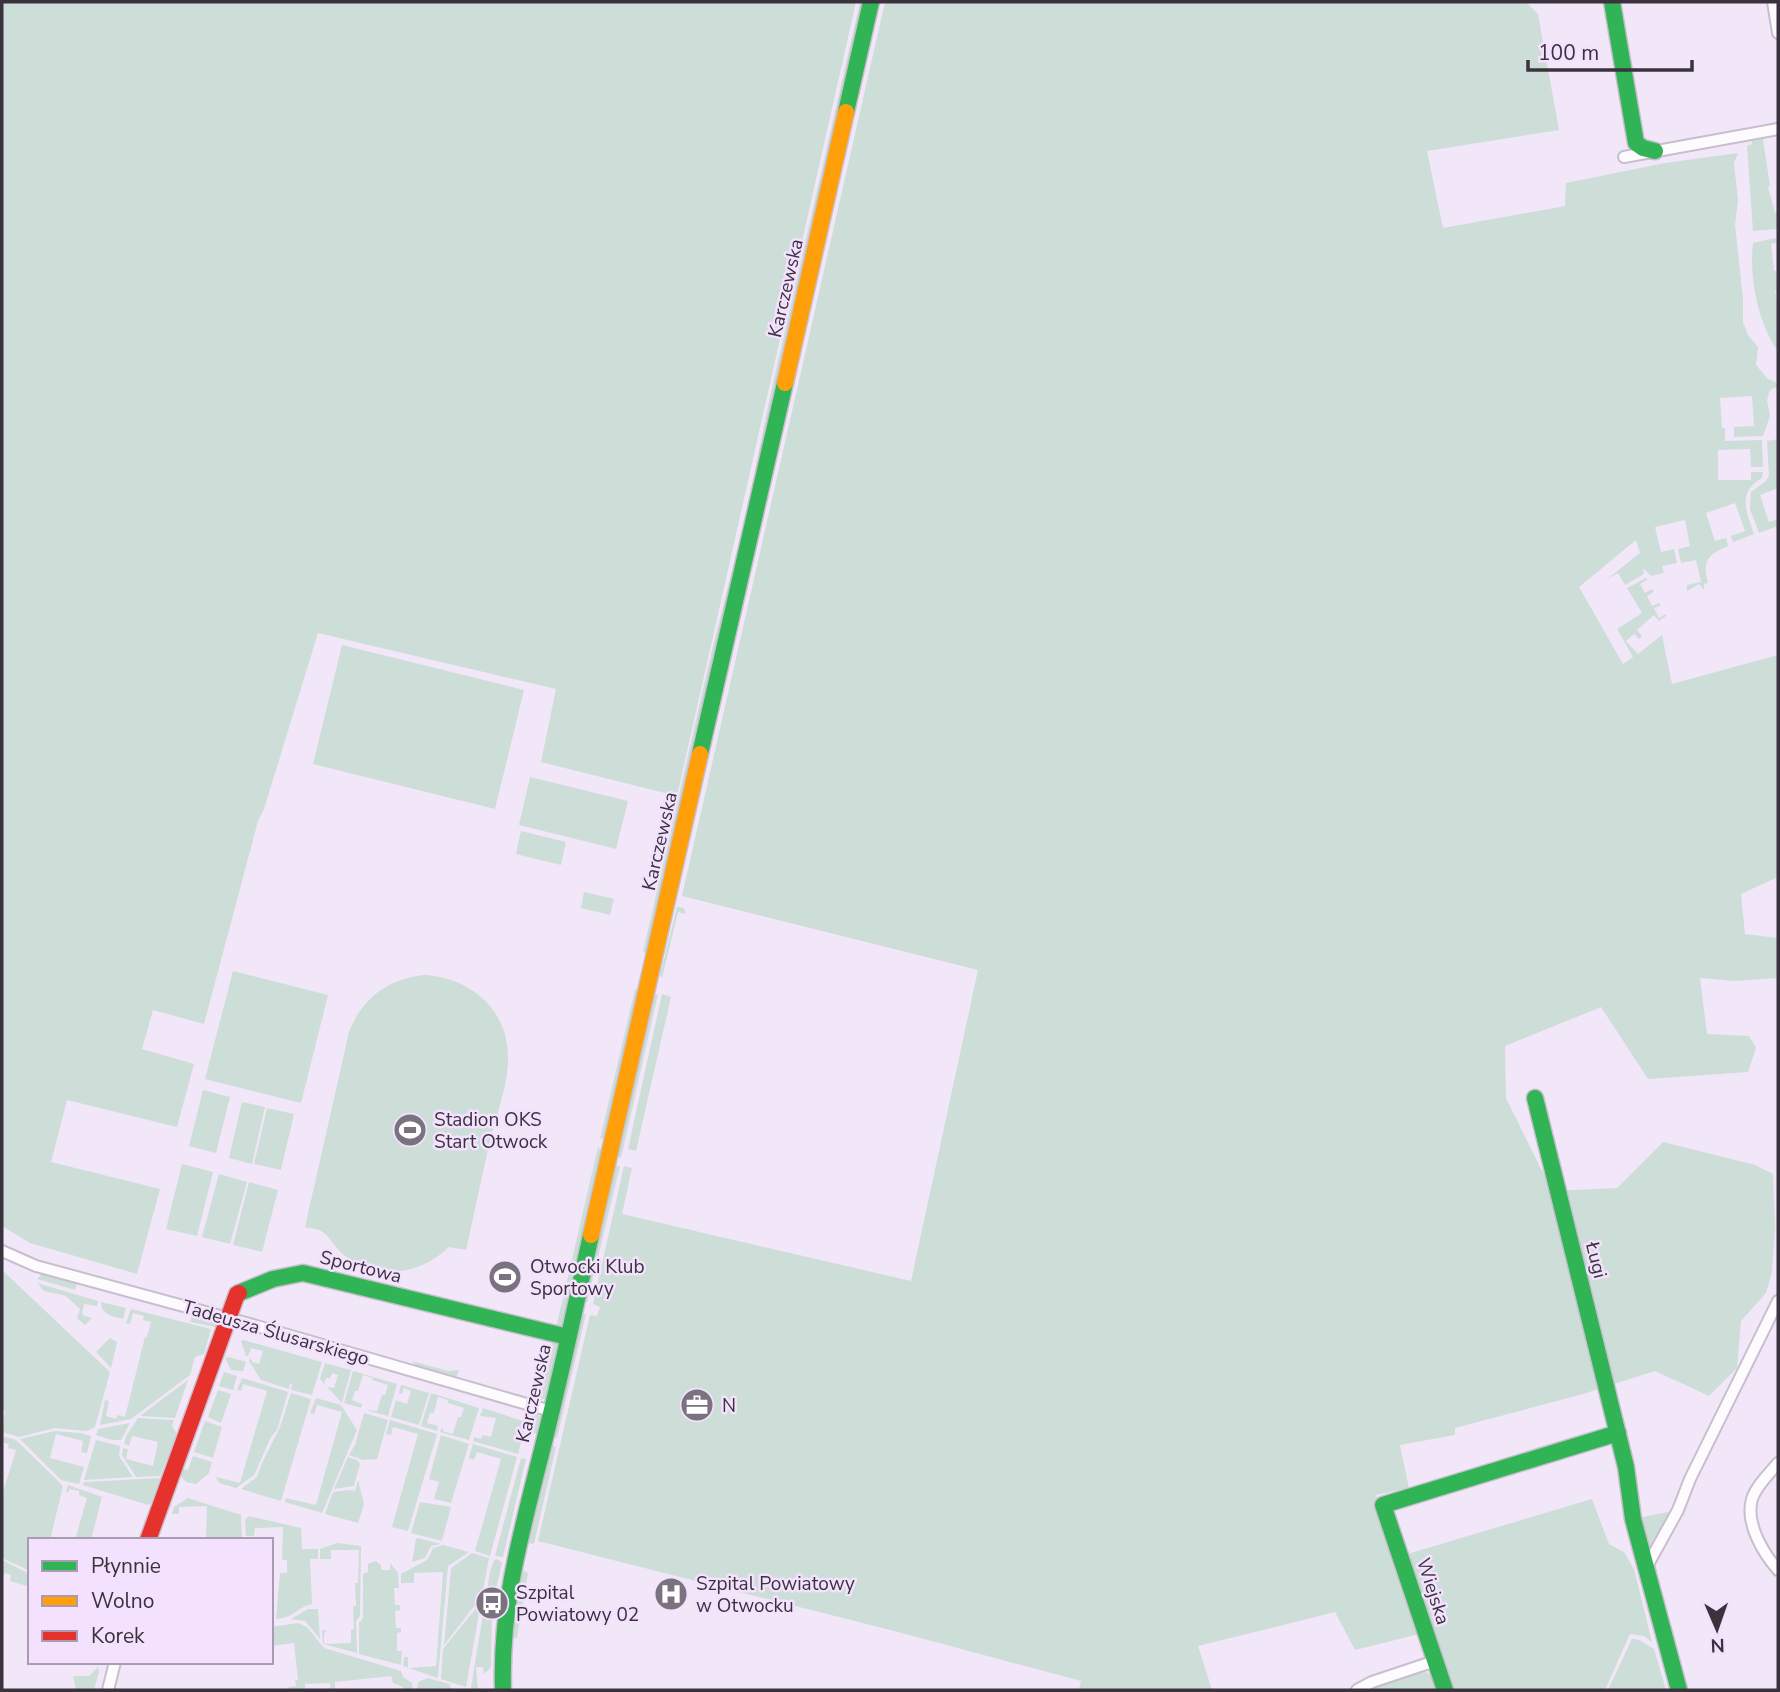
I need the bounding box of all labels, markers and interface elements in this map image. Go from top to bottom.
scale bar [1528,28,1692,72]
text: 100 m [1538,39,1599,67]
street label: Karczewska [762,236,810,340]
street label: Karczewska [636,789,684,893]
place label: Stadion OKS Start Otwock [434,1107,548,1155]
sports icon: Stadion OKS Start Otwock [391,1111,429,1149]
street label: Ługi [1579,1239,1613,1281]
street label: Sportowa [317,1244,404,1290]
place label: Otwocki Klub Sportowy [530,1254,645,1302]
sports icon: Otwocki Klub Sportowy [486,1258,524,1296]
street label: Tadeusza Ślusarskiego [179,1294,372,1372]
street label: Karczewska [510,1341,558,1445]
office icon: N [678,1386,716,1424]
place label: N [722,1393,736,1419]
legend [28,1538,273,1664]
text: Płynnie [91,1552,161,1580]
street label: Wiejska [1410,1555,1456,1628]
place label: Szpital Powiatowy w Otwocku [696,1571,855,1619]
hospital icon: Szpital Powiatowy w Otwocku [652,1575,690,1613]
place label: Szpital Powiatowy 02 [516,1580,639,1628]
bus stop icon: Szpital Powiatowy 02 [473,1584,511,1622]
text: Wolno [91,1587,154,1615]
north arrow [1682,1594,1752,1664]
text: Korek [91,1622,145,1650]
text: N [1710,1632,1725,1658]

